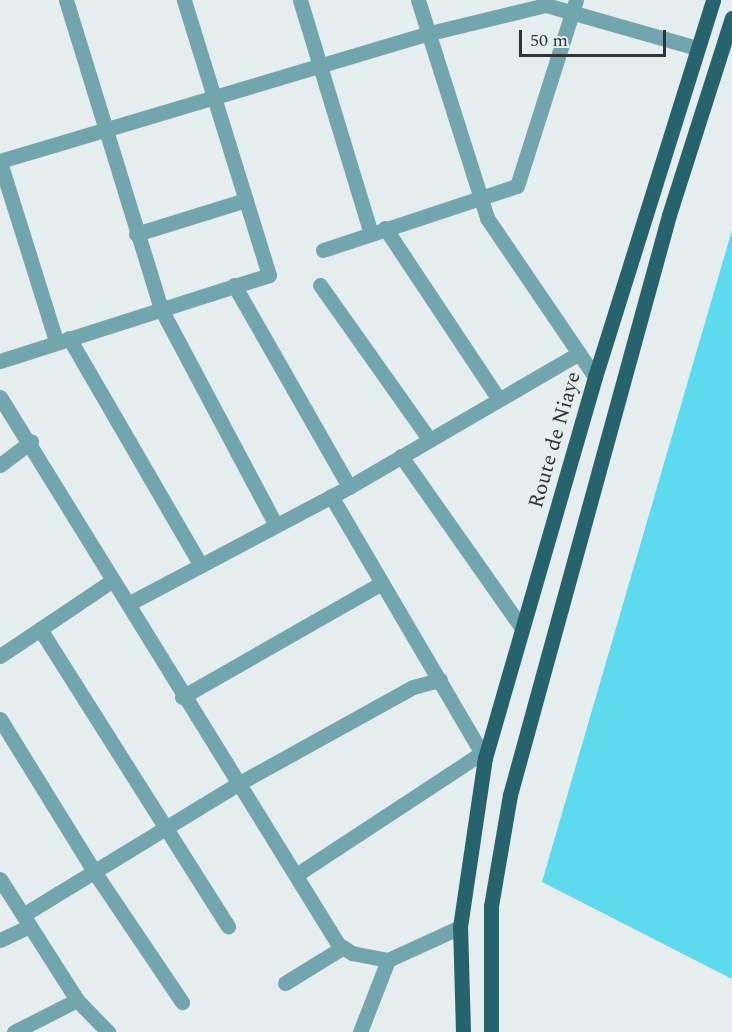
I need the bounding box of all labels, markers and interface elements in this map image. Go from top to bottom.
scale bar [522,18,669,56]
text: 50 m [530,27,568,54]
street label: Route de Niaye [523,369,587,511]

